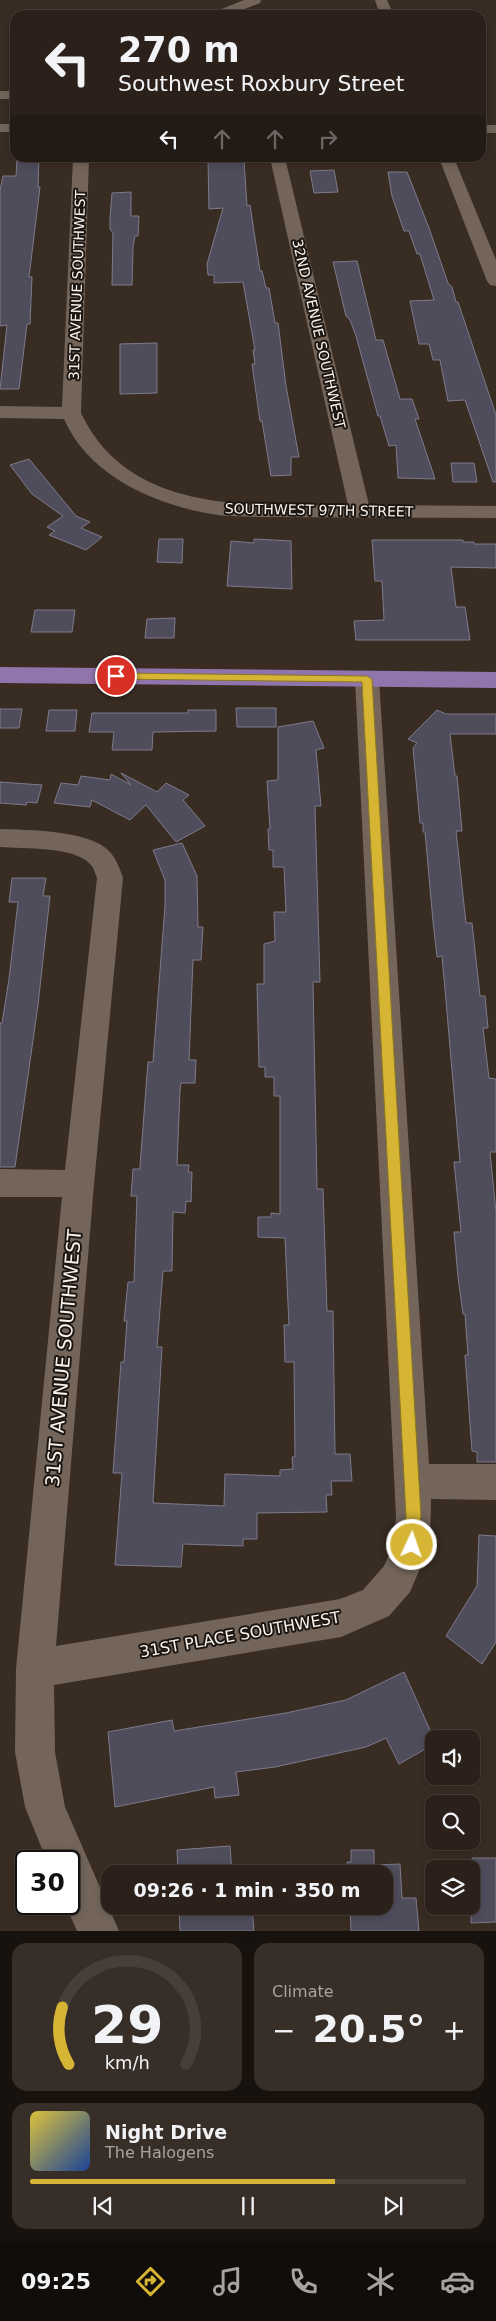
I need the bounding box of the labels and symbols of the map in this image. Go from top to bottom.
street label: 31ST AVENUE SOUTHWEST [66,189,88,380]
street label: 32ND AVENUE SOUTHWEST [289,238,349,431]
street label: SOUTHWEST 97TH STREET [225,500,414,520]
pin [95,655,137,697]
street label: 31ST AVENUE SOUTHWEST [41,1228,85,1488]
position arrow [385,1518,437,1570]
street label: 31ST PLACE SOUTHWEST [138,1607,342,1662]
speed limit sign: 30 [15,1850,80,1915]

